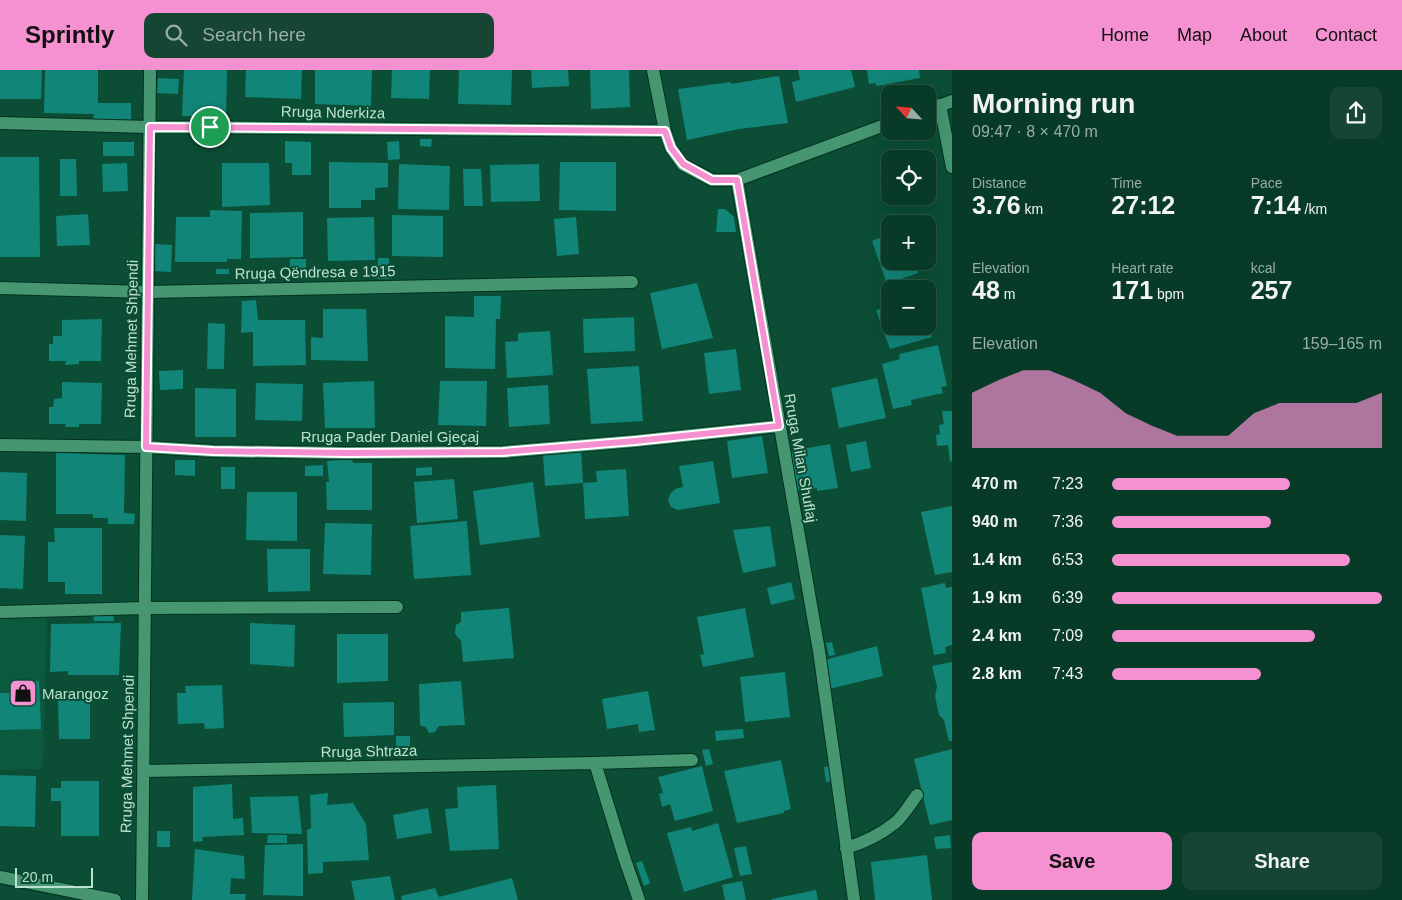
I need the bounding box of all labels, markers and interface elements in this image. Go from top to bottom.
search box [144,13,494,58]
text: Sprintly [25,21,114,48]
icon: search [162,21,190,49]
text: Search here [202,24,306,45]
text: Home [1101,25,1149,45]
text: Map [1177,25,1212,45]
text: About [1240,25,1287,45]
text: Contact [1315,25,1377,45]
north arrow [881,85,936,140]
map controls [881,85,936,335]
button: share [1330,87,1382,139]
text: Morning run [972,88,1135,119]
street label: Rruga Nderkiza [281,103,386,121]
pin [189,106,231,148]
icon: arrive [196,113,224,141]
text: 09:47 · 8 × 470 m [972,123,1098,140]
button: locate [881,150,936,205]
text: Distance [972,175,1026,191]
text: Time [1111,175,1142,191]
text: Pace [1251,175,1283,191]
text: 3.76 [972,191,1021,219]
text: 27:12 [1111,191,1175,219]
text: 7:14 [1251,191,1301,219]
text: km [1021,201,1043,217]
text: /km [1301,201,1327,217]
button: + [881,215,936,270]
street label: Rruga Mehmet Shpendi [121,260,141,418]
text: Elevation [972,260,1030,276]
text: Heart rate [1111,260,1174,276]
text: kcal [1251,260,1276,276]
street label: Rruga Qëndresa e 1915 [234,262,396,282]
text: 48 [972,276,1000,304]
text: 171 [1111,276,1153,304]
text: 257 [1251,276,1292,304]
button: − [881,280,936,335]
text: m [1000,286,1015,302]
text: bpm [1153,286,1184,302]
text: Elevation [972,335,1038,352]
text: 159–165 m [1302,335,1382,352]
street label: Rruga Milan Shuflaj [781,392,821,524]
street label: Rruga Pader Daniel Gjeçaj [301,428,479,445]
text: 470 m [972,475,1017,492]
text: 7:23 [1052,475,1083,492]
text: 940 m [972,513,1017,530]
text: 7:36 [1052,513,1083,530]
text: 1.4 km [972,551,1022,568]
text: 6:53 [1052,551,1083,568]
text: 1.9 km [972,589,1022,606]
text: 6:39 [1052,589,1083,606]
text: 2.4 km [972,627,1022,644]
text: 7:09 [1052,627,1083,644]
text: 2.8 km [972,665,1022,682]
text: 7:43 [1052,665,1083,682]
street label: Rruga Mehmet Shpendi [117,675,137,833]
shop icon: Marangoz [8,678,38,708]
place label: Marangoz [42,685,109,702]
street label: Rruga Shtraza [320,742,418,760]
button: Save [972,832,1172,890]
button: Share [1182,832,1382,890]
scale bar [15,865,92,888]
text: 20 m [22,869,53,885]

